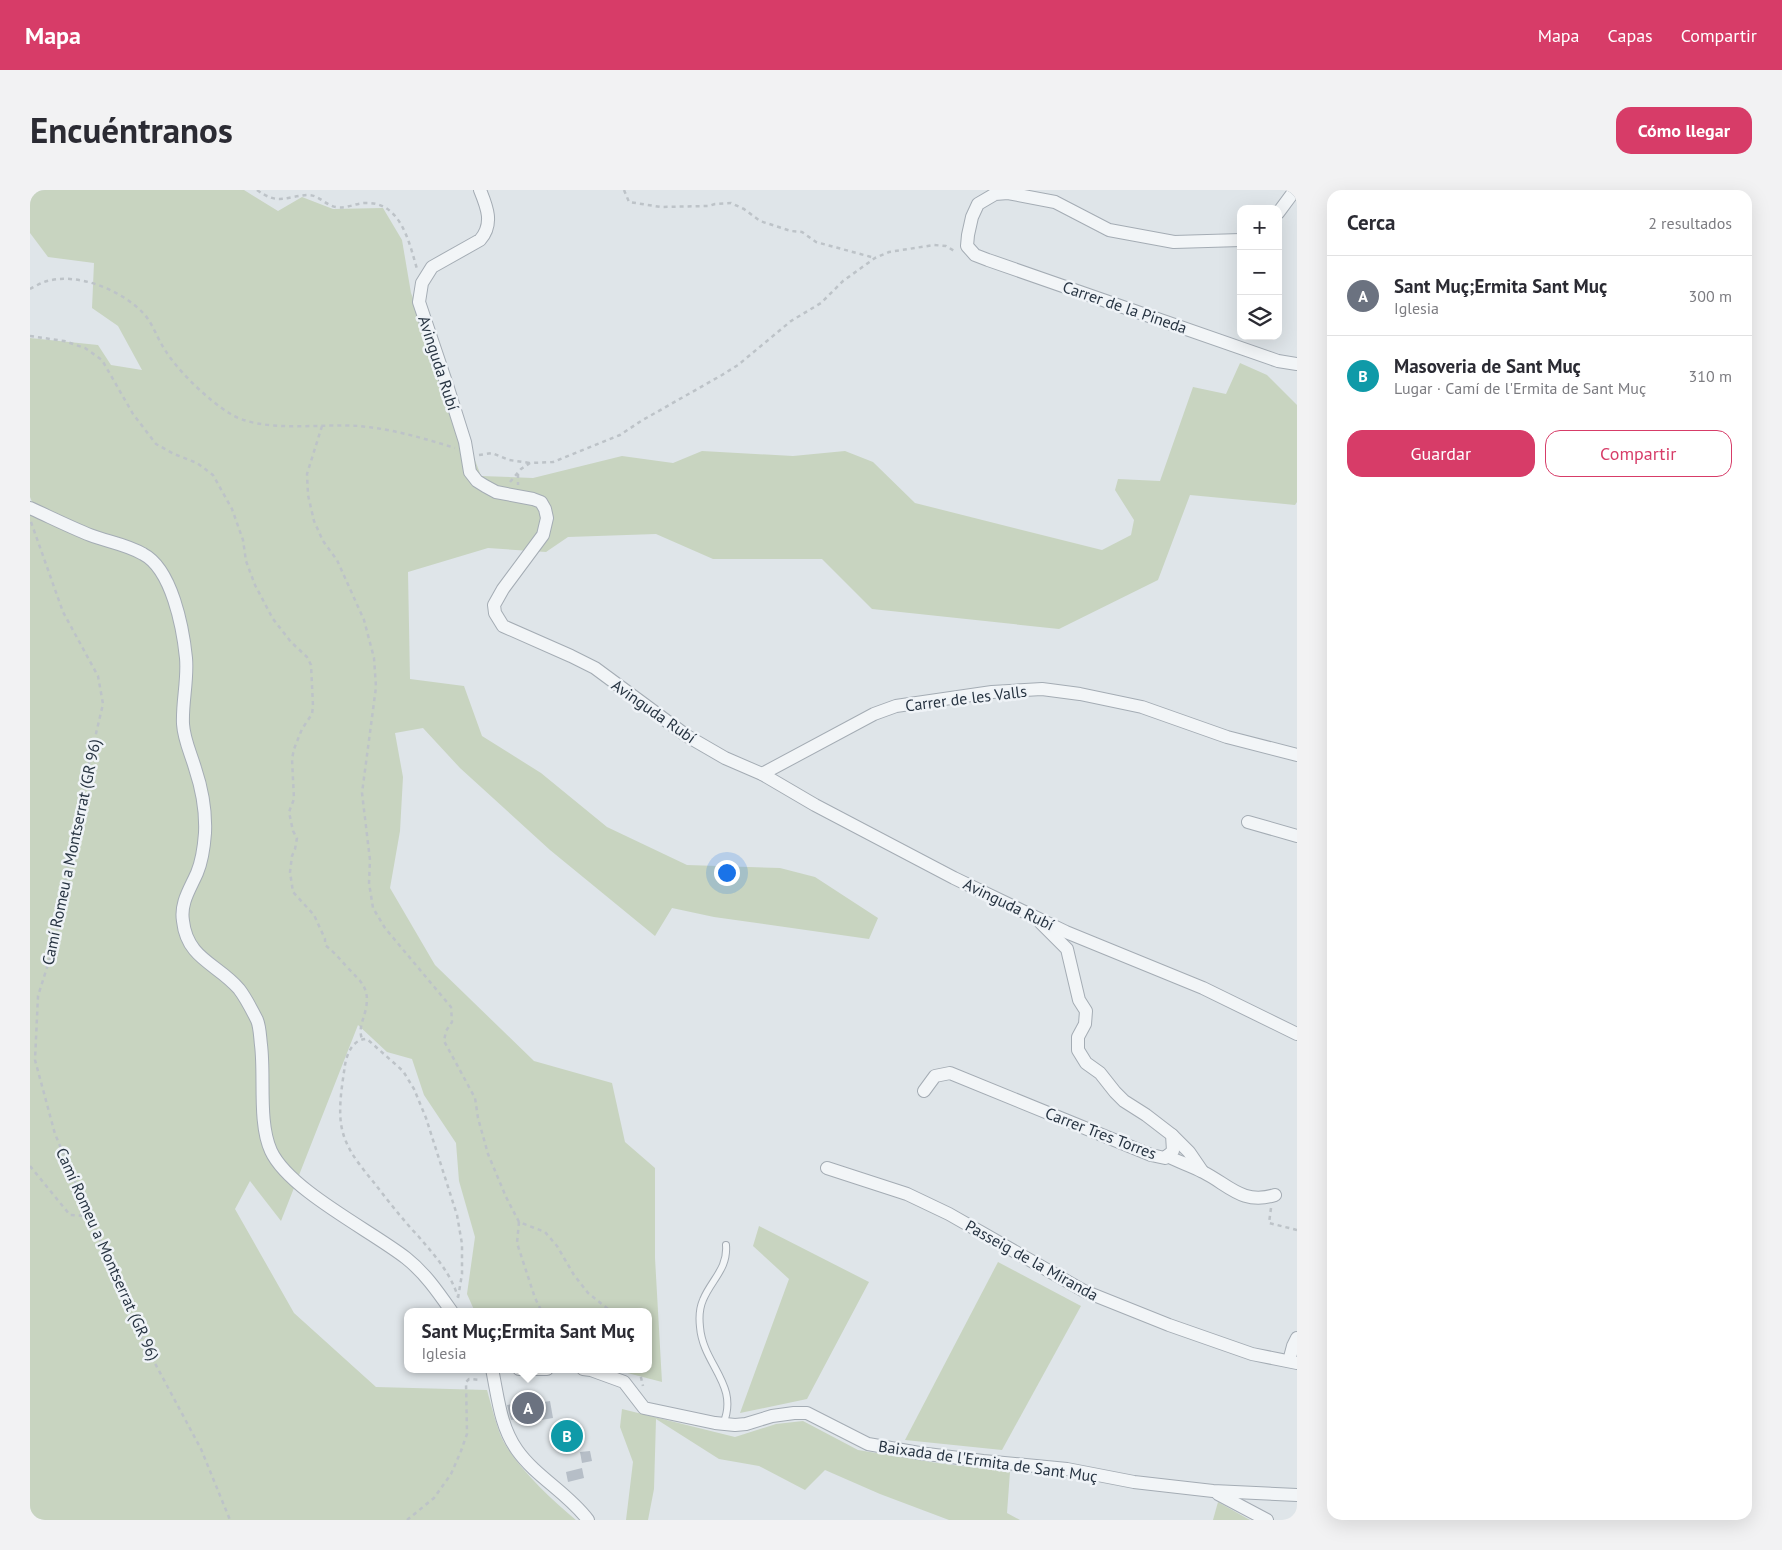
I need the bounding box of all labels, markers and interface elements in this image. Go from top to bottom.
text: Mapa [25,20,81,51]
text: Mapa [1538,24,1580,47]
text: Capas [1608,24,1653,47]
text: Compartir [1681,24,1757,47]
text: Encuéntranos [30,107,233,153]
button: Cómo llegar [1616,107,1752,154]
map controls [1237,205,1282,340]
button: + [1237,205,1282,250]
text: Cerca [1347,209,1396,236]
text: 2 resultados [1648,213,1732,233]
button: − [1237,250,1282,295]
text: Sant Muç;Ermita Sant Muç [1394,274,1607,298]
street label: Carrer de la Pineda [1060,276,1190,338]
text: A [1358,286,1368,306]
text: 300 m [1689,286,1732,306]
button: layers [1237,295,1282,340]
text: Iglesia [1394,298,1439,318]
street label: Avinguda Rubí [414,313,464,413]
text: Masoveria de Sant Muç [1394,354,1581,378]
text: B [1358,366,1368,386]
text: 310 m [1689,366,1732,386]
text: Lugar · Camí de l'Ermita de Sant Muç [1394,378,1646,398]
button: Guardar [1347,430,1535,477]
button: Compartir [1545,430,1732,477]
street label: Avinguda Rubí [608,675,700,747]
street label: Carrer de les Valls [904,681,1028,715]
street label: Camí Romeu a Montserrat (GR 96) [37,737,105,967]
your location [714,860,740,886]
street label: Avinguda Rubí [960,873,1058,935]
street label: Carrer Tres Torres [1043,1103,1160,1163]
street label: Camí Romeu a Montserrat (GR 96) [52,1145,164,1363]
street label: Passeig de la Miranda [962,1215,1102,1305]
popup [404,1308,652,1373]
text: Sant Muç;Ermita Sant Muç [421,1319,635,1343]
text: Iglesia [421,1343,466,1363]
pin: A [512,1389,544,1427]
pin: B [551,1417,583,1455]
street label: Baixada de l'Ermita de Sant Muç [877,1436,1099,1486]

